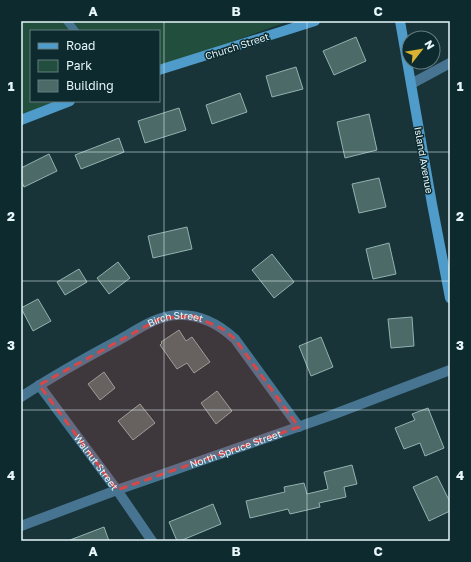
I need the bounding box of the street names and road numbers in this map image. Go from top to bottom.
street label: Church Street [204,30,270,62]
street label: Island Avenue [412,126,436,194]
street label: Birch Street [145,309,205,329]
street label: North Spruce Street [188,427,283,470]
street label: Walnut Street [72,432,121,492]

